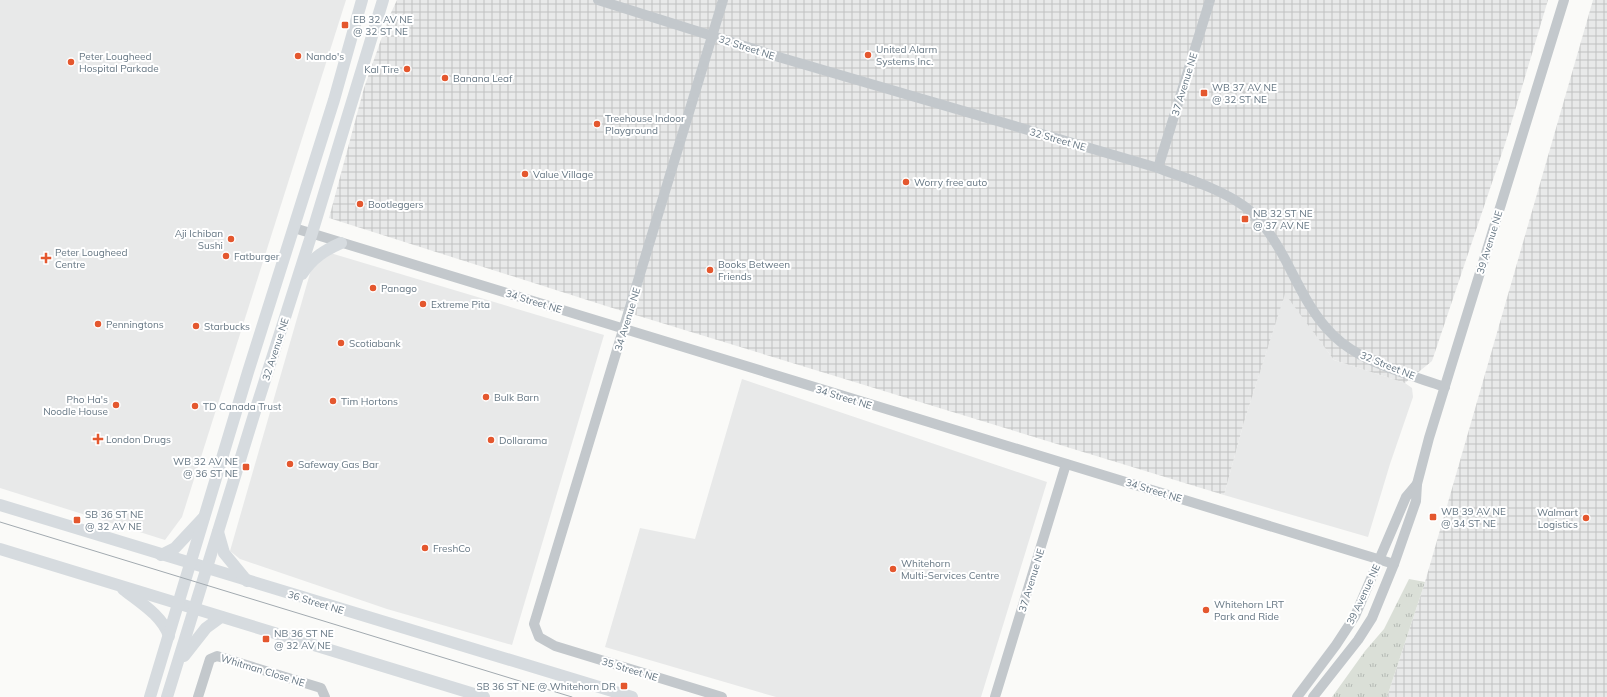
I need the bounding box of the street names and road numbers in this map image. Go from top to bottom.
street label: 32 Street NE [717,32,777,63]
street label: 37 Avenue NE [1169,51,1200,117]
street label: 32 Street NE [1028,125,1088,154]
street label: 39 Avenue NE [1474,209,1505,275]
street label: 34 Avenue NE [612,286,643,352]
street label: 34 Street NE [504,287,564,316]
street label: 32 Avenue NE [259,316,292,382]
street label: 32 Street NE [1358,349,1417,382]
street label: 34 Street NE [814,383,874,412]
street label: 34 Street NE [1124,476,1184,505]
street label: 37 Avenue NE [1016,547,1047,613]
street label: 39 Avenue NE [1344,562,1383,627]
street label: 36 Street NE [286,588,346,617]
street label: Whitman Close NE [219,651,307,690]
street label: 35 Street NE [600,655,660,684]

